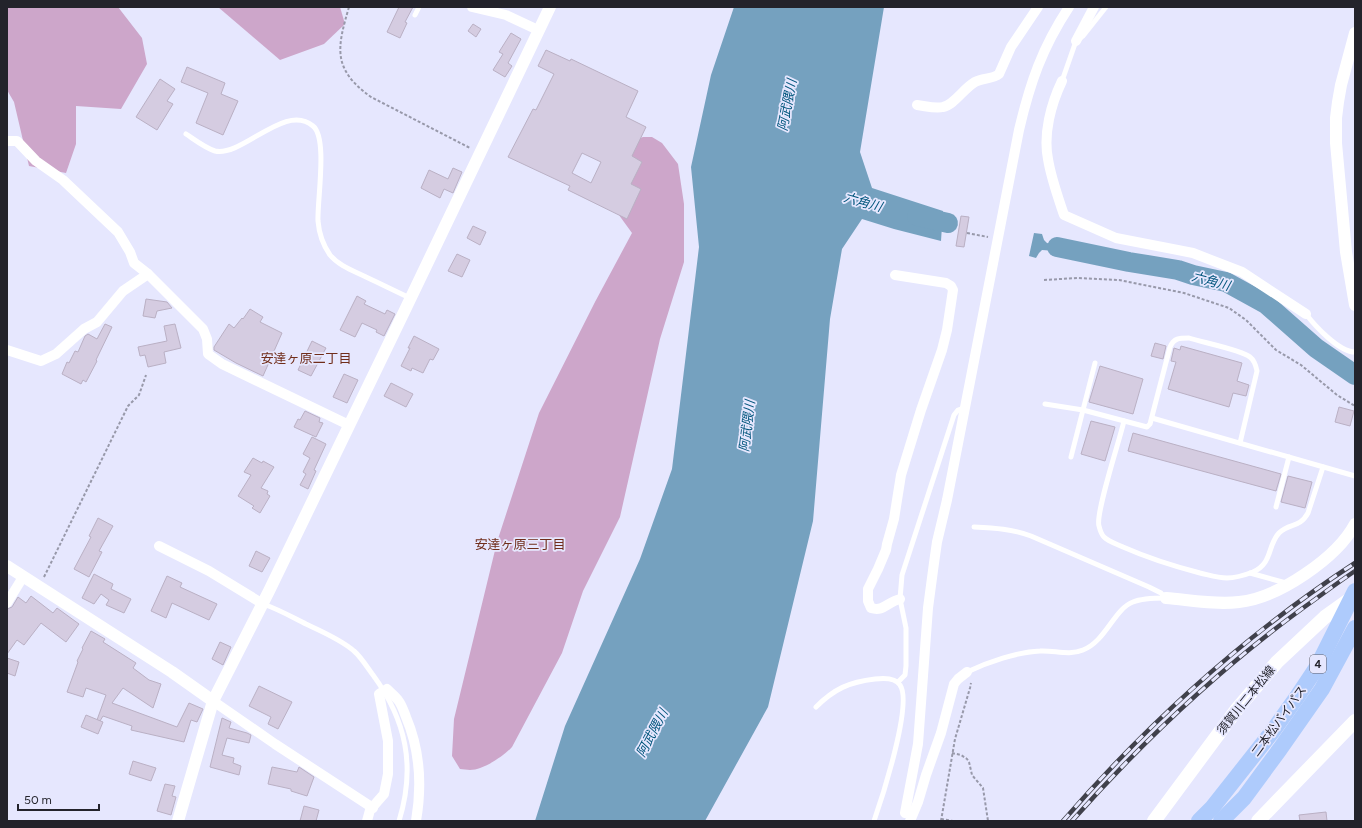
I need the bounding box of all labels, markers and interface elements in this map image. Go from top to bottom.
water label: 阿武隈川 [775,76,800,132]
water label: 六角川 [842,189,886,215]
water label: 六角川 [1190,269,1234,294]
district label: 安達ヶ原二丁目 [260,351,352,366]
water label: 阿武隈川 [736,397,758,453]
district label: 安達ヶ原三丁目 [474,537,566,552]
road number: 4 [1310,655,1326,673]
street label: 須賀川二本松線 [1214,663,1278,737]
street label: 二本松バイパス [1249,683,1309,759]
water label: 阿武隈川 [633,705,672,759]
scale bar [18,786,99,812]
text: 50 m [24,793,52,807]

